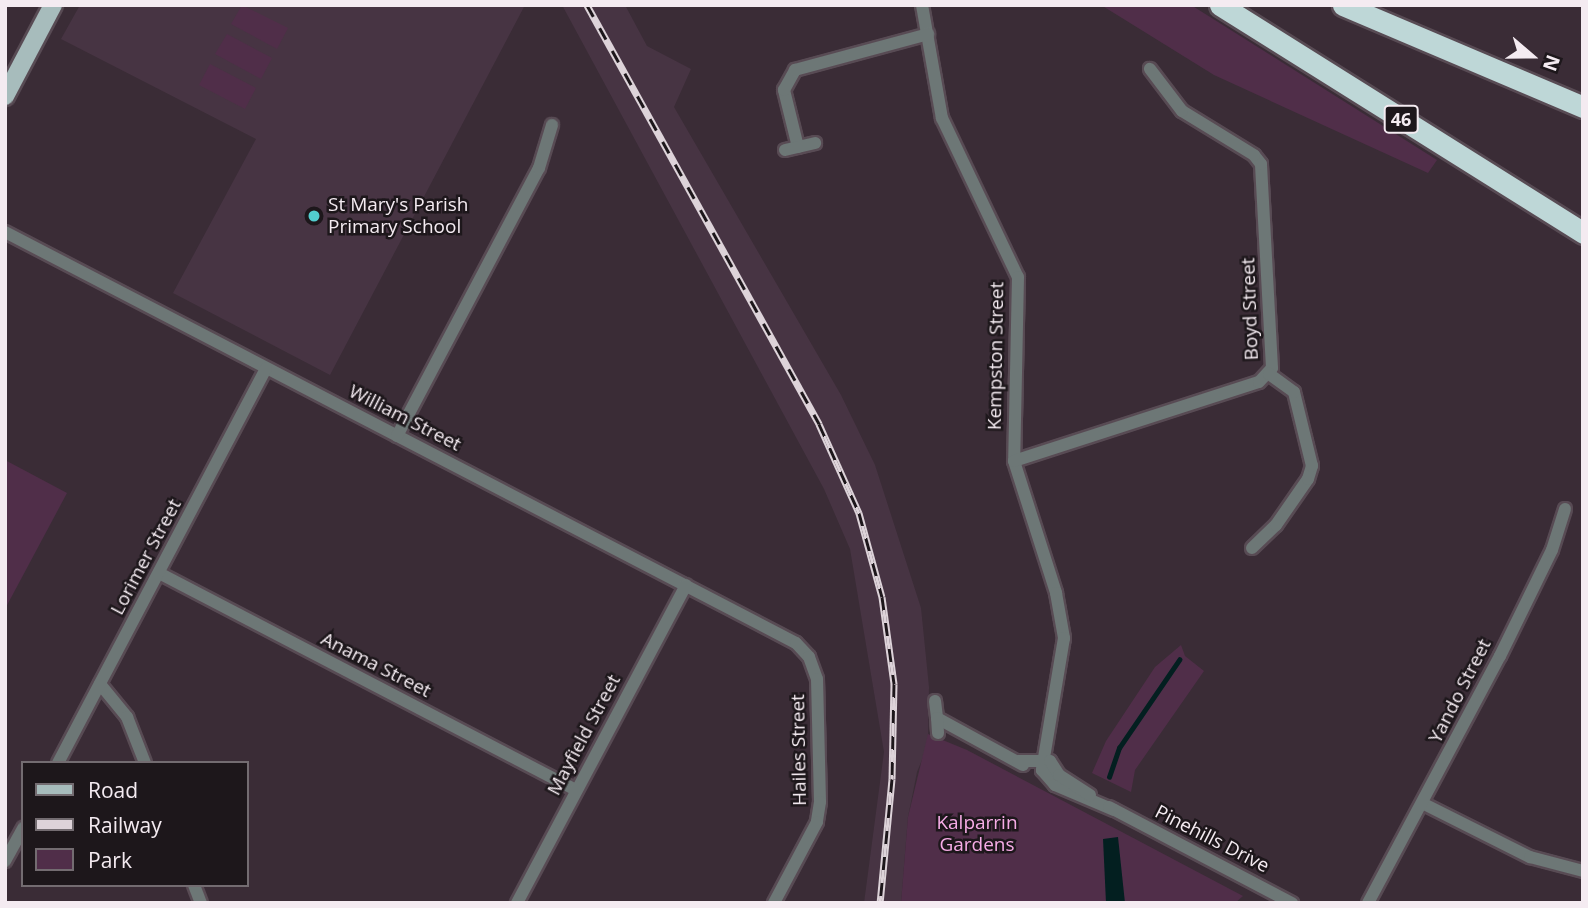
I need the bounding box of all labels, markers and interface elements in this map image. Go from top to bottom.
north arrow [1497,21,1567,91]
text: N [1537,51,1567,75]
road number: 46 [1384,104,1418,134]
place label: St Mary's Parish Primary School [328,194,468,238]
marker: St Mary's Parish Primary School [306,208,322,224]
street label: Boyd Street [1237,257,1263,361]
street label: Kempston Street [983,282,1009,430]
street label: William Street [345,380,465,456]
street label: Lorimer Street [106,495,186,619]
street label: Anama Street [317,628,435,702]
street label: Yando Street [1424,635,1496,747]
street label: Mayfield Street [543,671,625,799]
street label: Hailes Street [787,694,811,806]
legend [21,761,248,887]
text: Road [88,776,138,804]
street label: Pinehills Drive [1151,800,1273,878]
text: Railway [88,811,162,839]
park label: Kalparrin Gardens [936,812,1018,856]
text: Park [88,846,132,874]

